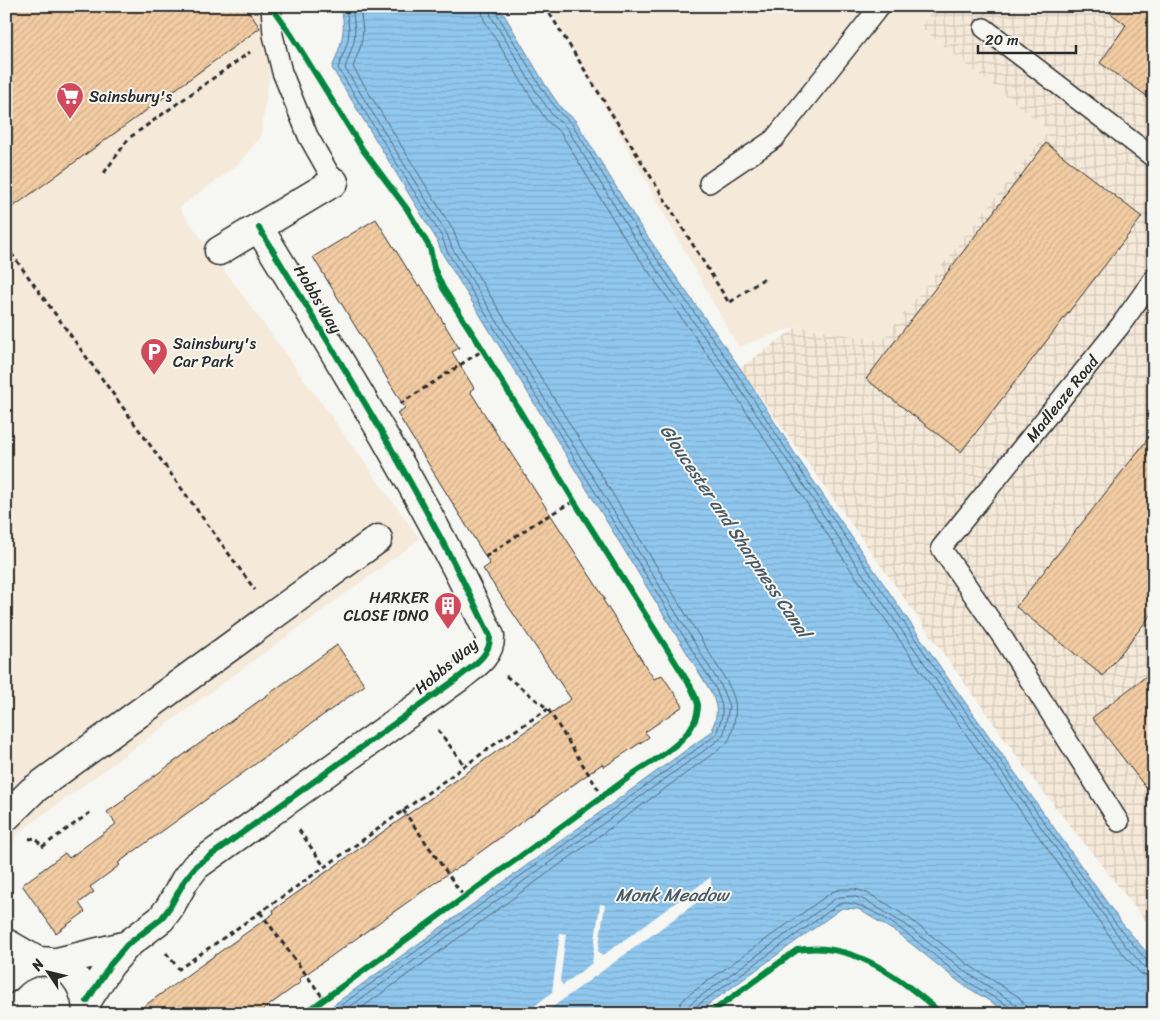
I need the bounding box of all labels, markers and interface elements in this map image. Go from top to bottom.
scale bar [978,22,1075,54]
text: 20 m [985,27,1019,53]
supermarket icon: Sainsbury's [55,81,85,120]
place label: Sainsbury's [89,82,172,111]
street label: Hobbs Way [286,259,350,340]
place label: Sainsbury's Car Park [173,329,256,376]
parking icon: Sainsbury's Car Park [139,337,169,376]
street label: Madleaze Road [1017,347,1107,448]
water label: Gloucester and Sharpness Canal [651,417,821,648]
place label: HARKER CLOSE IDNO [344,583,429,630]
building icon: HARKER CLOSE IDNO [433,591,463,630]
street label: Hobbs Way [407,630,485,702]
water label: Monk Meadow [616,879,731,911]
north arrow [22,948,72,998]
text: N [24,953,51,977]

